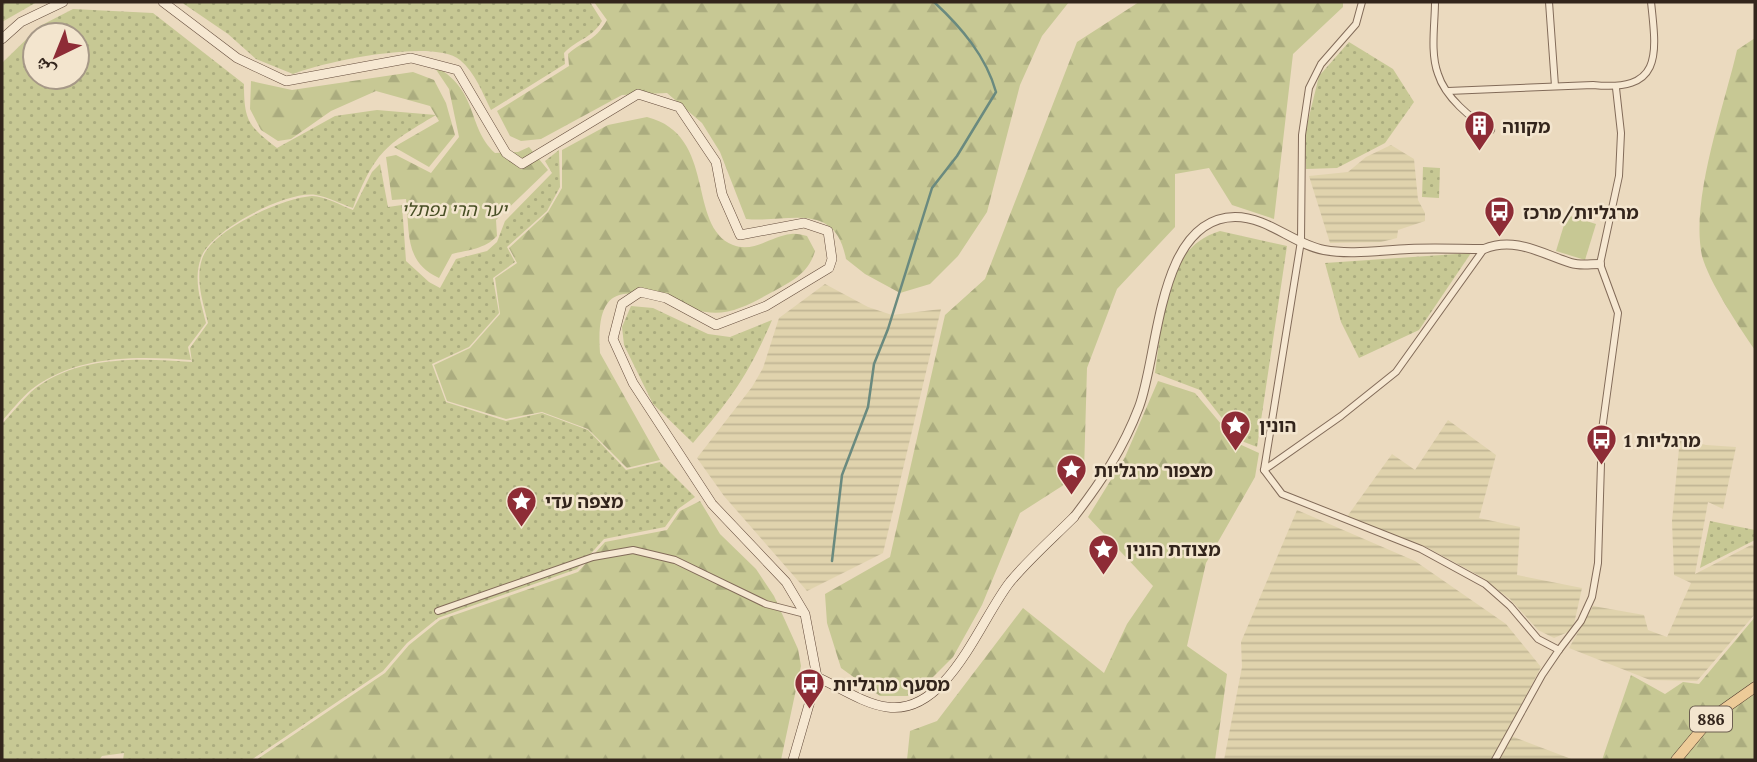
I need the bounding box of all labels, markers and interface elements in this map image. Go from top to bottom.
north arrow [21,21,91,91]
text: ش [29,53,60,84]
building icon: מקווה [1462,109,1496,153]
place label: מקווה [1502,115,1551,138]
bus stop icon: מרגליות/מרכז [1483,195,1517,239]
park label: יער הרי נפתלי [401,198,508,221]
place label: מרגליות/מרכז [1523,201,1639,224]
place icon: הונין [1219,408,1253,452]
place label: הונין [1259,414,1296,437]
bus stop icon: מרגליות 1 [1584,423,1618,467]
place label: מרגליות 1 [1624,429,1701,452]
place icon: מצפור מרגליות [1054,453,1088,497]
place label: מצפור מרגליות [1094,459,1213,482]
place icon: מצפה עדי [505,484,539,528]
place label: מצפה עדי [545,490,624,513]
place icon: מצודת הונין [1086,532,1120,576]
place label: מצודת הונין [1126,538,1221,561]
bus stop icon: מסעף מרגליות [793,667,827,711]
place label: מסעף מרגליות [833,673,950,696]
road number: 886 [1690,706,1732,732]

